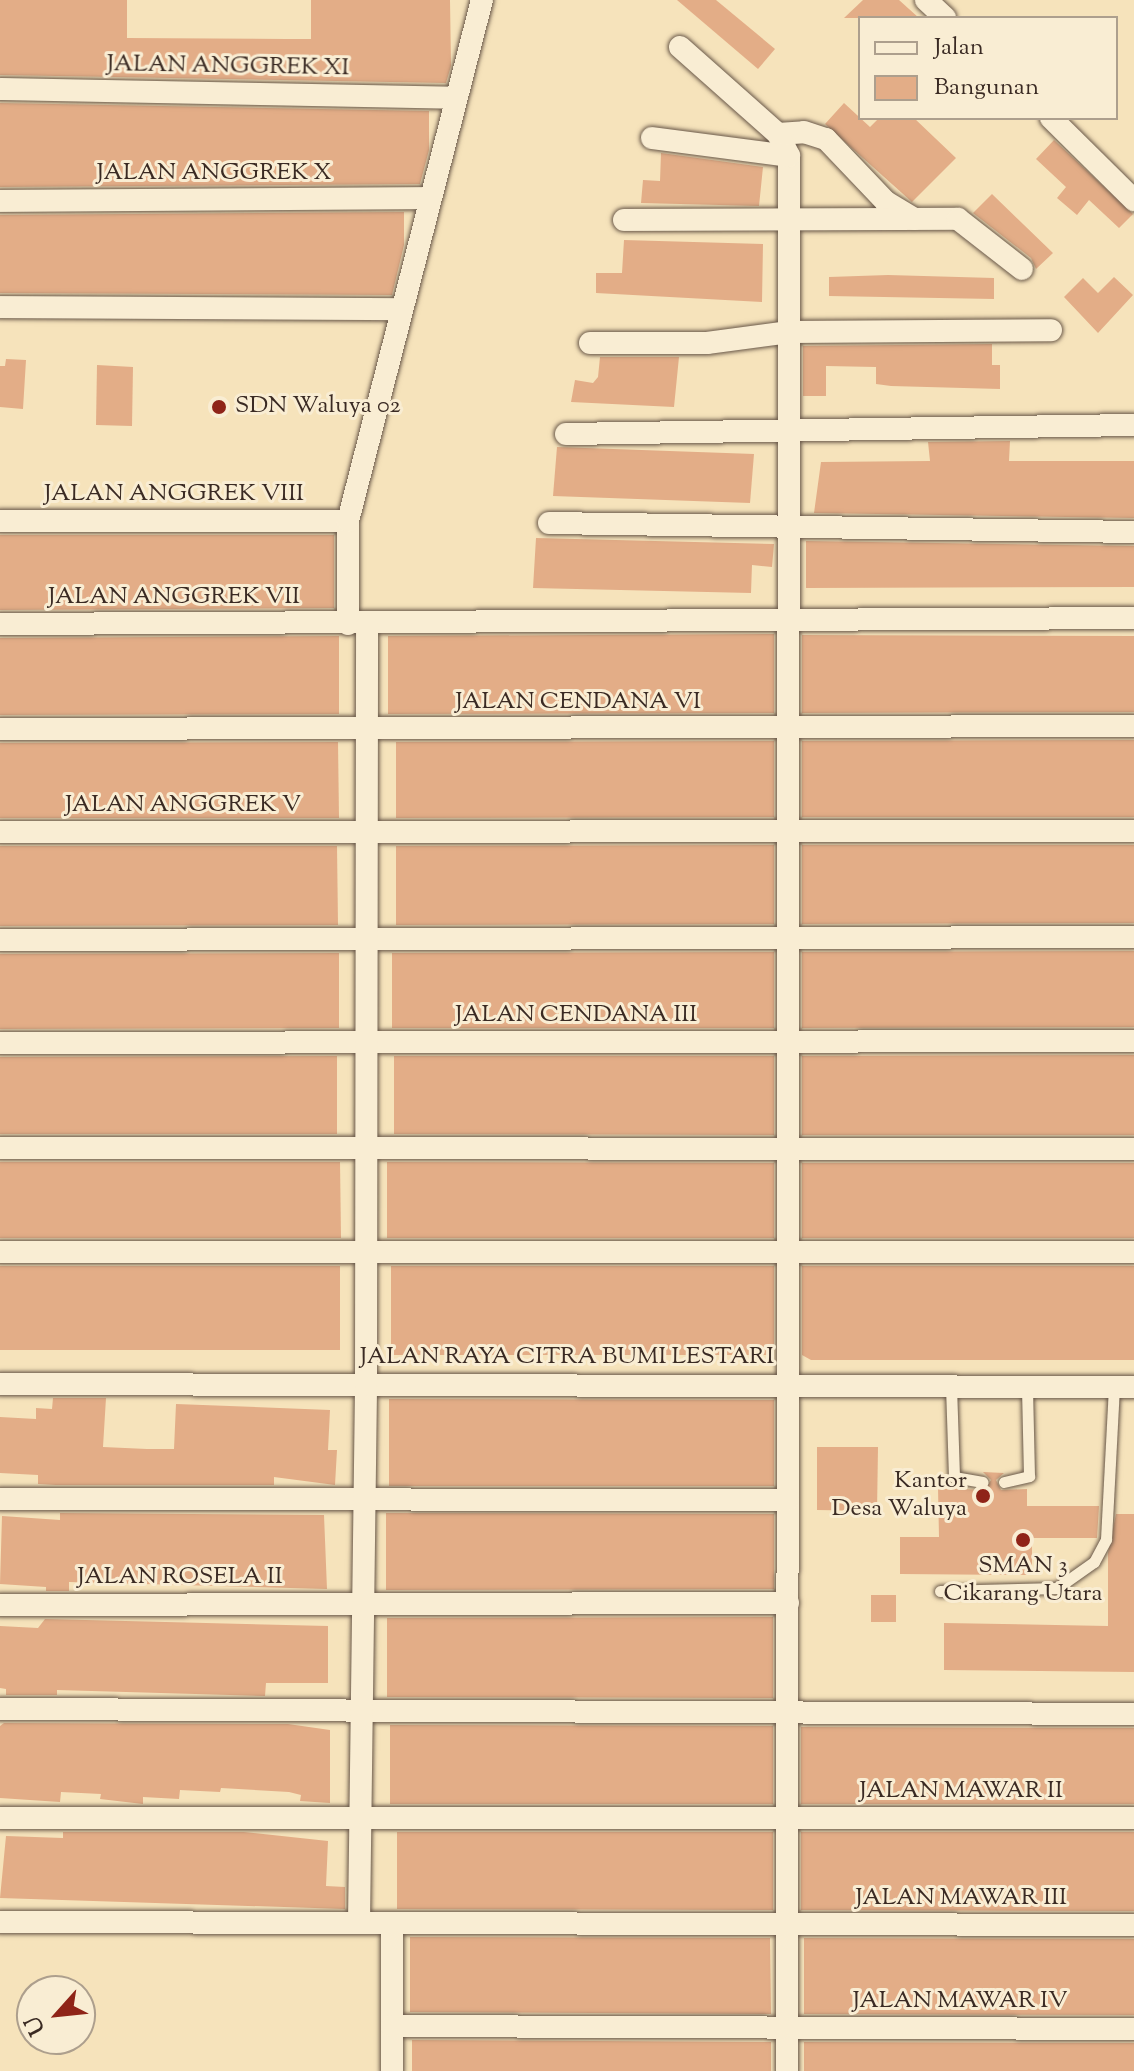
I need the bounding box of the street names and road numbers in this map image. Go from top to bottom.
street label: JALAN ANGGREK XI [106,50,350,84]
street label: JALAN ANGGREK X [97,160,331,188]
street label: JALAN ANGGREK VIII [44,481,304,509]
street label: JALAN ANGGREK VII [48,584,300,612]
street label: JALAN CENDANA VI [455,689,701,717]
street label: JALAN ANGGREK V [65,792,301,820]
street label: JALAN CENDANA III [455,1002,697,1030]
street label: JALAN RAYA CITRA BUMI LESTARI [360,1344,774,1372]
street label: JALAN ROSELA II [77,1564,283,1592]
street label: JALAN MAWAR II [859,1778,1063,1806]
street label: JALAN MAWAR III [855,1885,1067,1913]
street label: JALAN MAWAR IV [852,1988,1068,2016]

